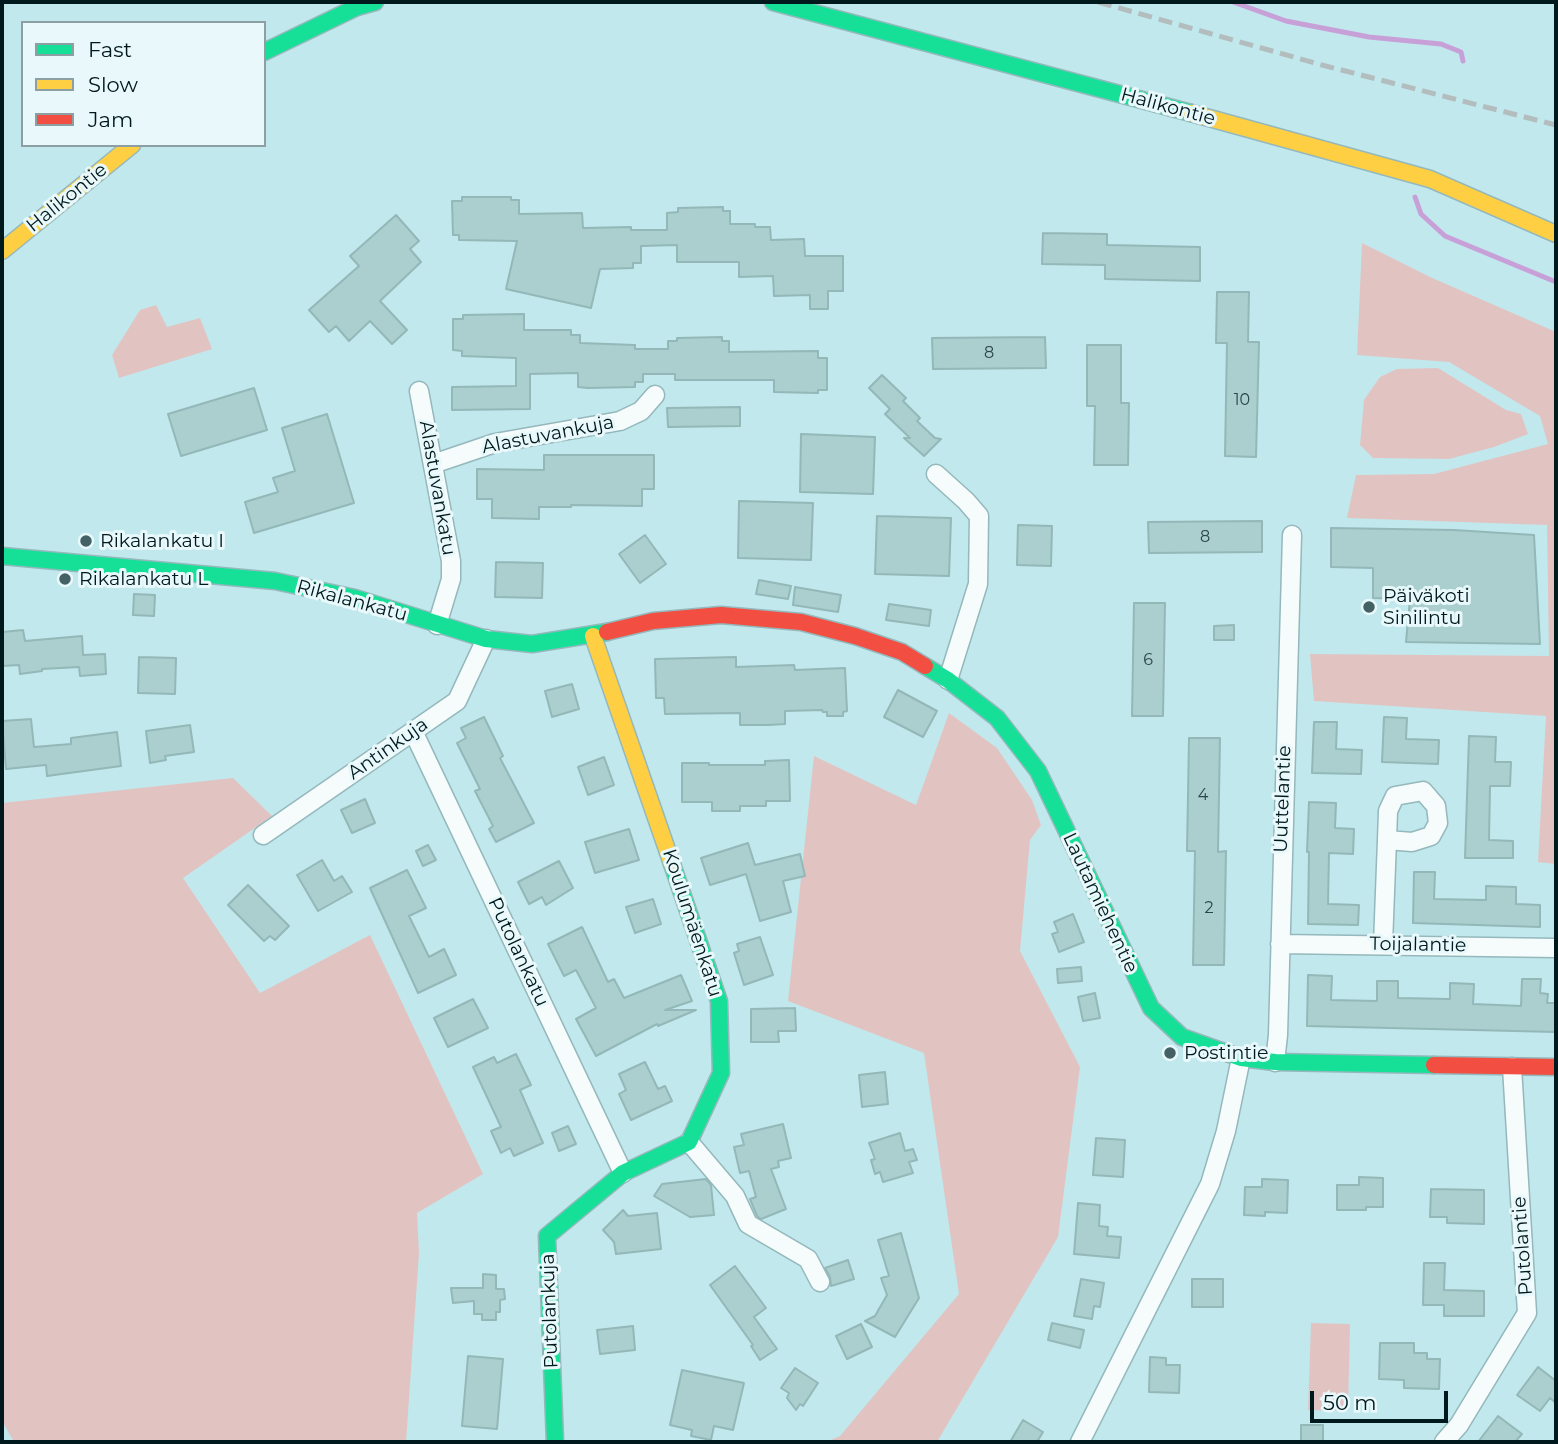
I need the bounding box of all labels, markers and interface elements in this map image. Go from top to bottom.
legend [21,21,266,147]
text: Fast [88,37,132,62]
text: Slow [88,72,138,97]
street label: Halikontie [1118,83,1218,131]
text: Jam [88,107,133,132]
street label: Halikontie [22,159,112,237]
house number: 8 [984,343,994,363]
house number: 10 [1234,390,1250,410]
street label: Alastuvankuja [480,411,616,459]
street label: Alastuvankatu [414,419,460,557]
house number: 8 [1200,527,1210,547]
place label: Rikalankatu I [100,530,224,552]
marker: Rikalankatu I [78,533,94,549]
place label: Rikalankatu L [79,568,208,590]
marker: Rikalankatu L [57,571,73,587]
street label: Rikalankatu [294,575,410,627]
place label: Päiväkoti Sinilintu [1383,585,1470,629]
marker: Päiväkoti Sinilintu [1361,599,1377,615]
house number: 6 [1143,650,1153,670]
street label: Antinkuja [344,713,432,785]
street label: Uuttelantie [1270,745,1296,853]
house number: 4 [1198,785,1208,805]
street label: Lautamiehentie [1058,829,1142,977]
street label: Koulumäenkatu [657,846,727,1000]
street label: Putolankatu [483,894,553,1010]
house number: 2 [1204,898,1214,918]
street label: Toijalantie [1369,933,1467,957]
place label: Postintie [1184,1042,1269,1064]
marker: Postintie [1162,1045,1178,1061]
street label: Putolantie [1508,1196,1538,1296]
street label: Putolankuja [537,1253,563,1369]
scale bar [1313,1378,1451,1422]
text: 50 m [1323,1390,1377,1415]

